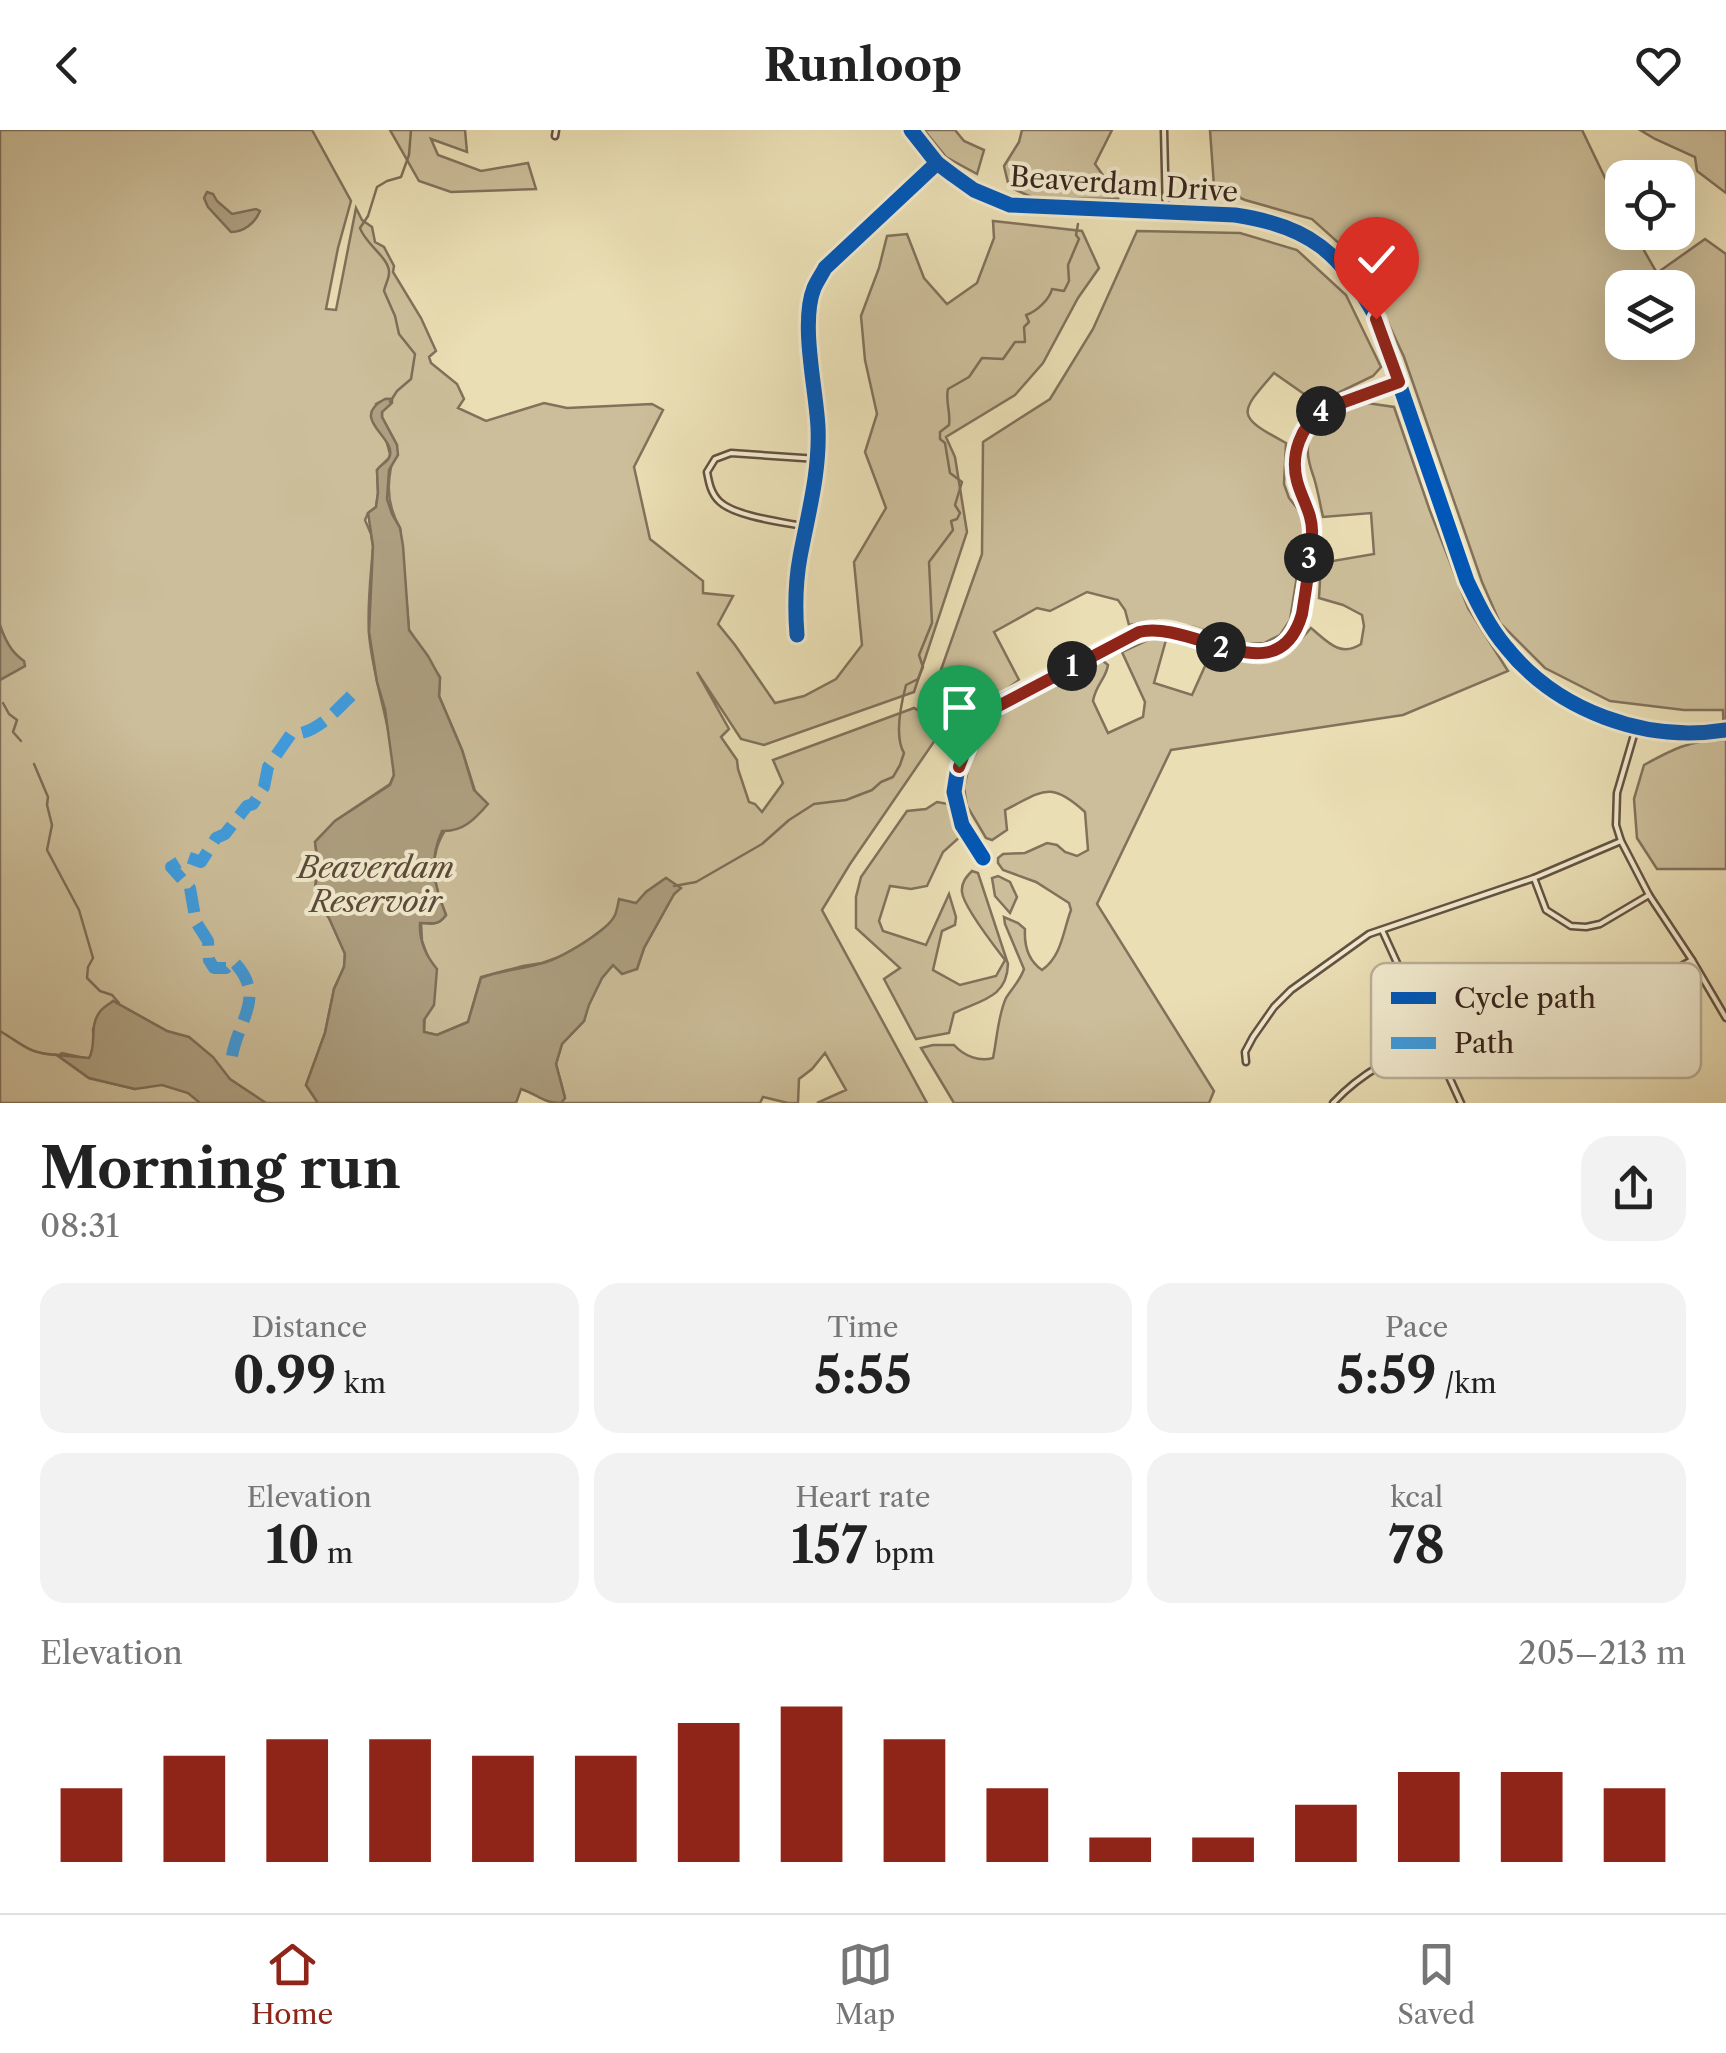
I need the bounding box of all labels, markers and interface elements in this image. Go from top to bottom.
text: Runloop [764,37,962,93]
icon: back [40,38,95,93]
icon: heart [1631,38,1686,93]
street label: Beaverdam Drive [1009,159,1239,209]
map controls [1605,160,1695,360]
button: locate [1605,160,1695,250]
pin [1334,217,1419,320]
icon: check [1349,232,1404,287]
button: layers [1605,270,1695,360]
pin: 4 [1296,386,1346,436]
text: 4 [1313,394,1329,428]
pin: 3 [1284,533,1334,583]
text: 3 [1301,541,1317,575]
pin: 2 [1196,622,1246,672]
text: 2 [1213,630,1229,664]
pin: 1 [1047,641,1097,691]
text: 1 [1066,649,1078,683]
pin [917,665,1002,768]
icon: arrive [932,680,987,735]
water label: Beaverdam Reservoir [296,849,454,920]
legend [1371,963,1701,1078]
text: Cycle path [1454,981,1596,1015]
text: Path [1454,1026,1514,1060]
text: Morning run [40,1135,401,1202]
button: share [1581,1136,1686,1241]
text: 08:31 [40,1206,119,1245]
text: Distance [251,1310,367,1344]
text: Time [828,1310,898,1344]
text: Pace [1385,1310,1448,1344]
text: 0.99 [233,1344,336,1406]
text: 5:55 [814,1344,912,1406]
text: 5:59 [1337,1344,1437,1406]
text: km [336,1366,386,1400]
text: /km [1437,1366,1497,1400]
text: Elevation [247,1480,372,1514]
text: Heart rate [796,1480,930,1514]
text: kcal [1390,1480,1443,1514]
text: 10 [266,1514,320,1576]
text: 157 [791,1514,867,1576]
text: 78 [1388,1514,1445,1576]
text: m [320,1536,353,1570]
text: bpm [867,1536,935,1570]
text: Elevation [40,1633,183,1672]
text: 205–213 m [1518,1633,1686,1672]
tab: Home [251,1937,333,2031]
tab: Map [835,1937,895,2031]
tab: Saved [1397,1937,1475,2031]

